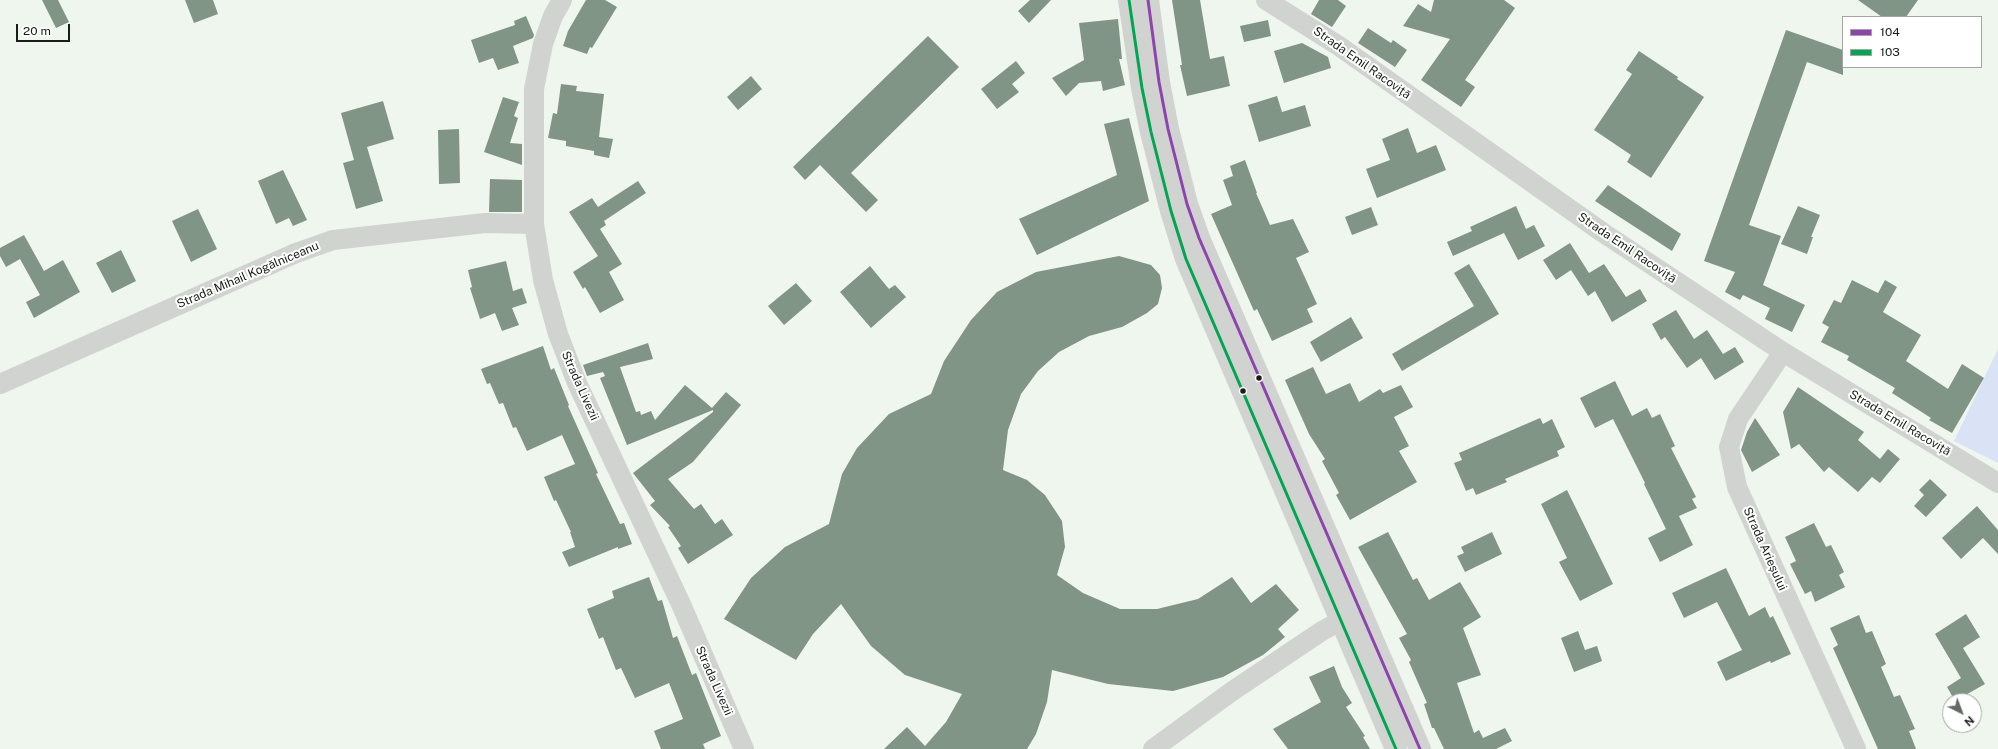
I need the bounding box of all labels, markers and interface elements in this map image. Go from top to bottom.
scale bar [18,16,72,42]
legend [1842,16,1982,68]
text: 20 m [23,24,51,38]
street label: Strada Emil Racoviță [1311,24,1413,102]
text: 104 [1880,25,1900,39]
text: 103 [1880,45,1900,59]
street label: Strada Emil Racoviță [1575,210,1679,286]
street label: Strada Mihail Kogălniceanu [175,239,321,311]
street label: Strada Livezii [558,349,602,423]
unlabelled marker [1254,373,1264,383]
unlabelled marker [1238,386,1248,396]
street label: Strada Emil Racoviță [1847,387,1953,459]
street label: Strada Arieșului [1740,505,1790,593]
street label: Strada Livezii [692,644,736,718]
north arrow [1942,693,1982,733]
text: N [1962,714,1977,729]

